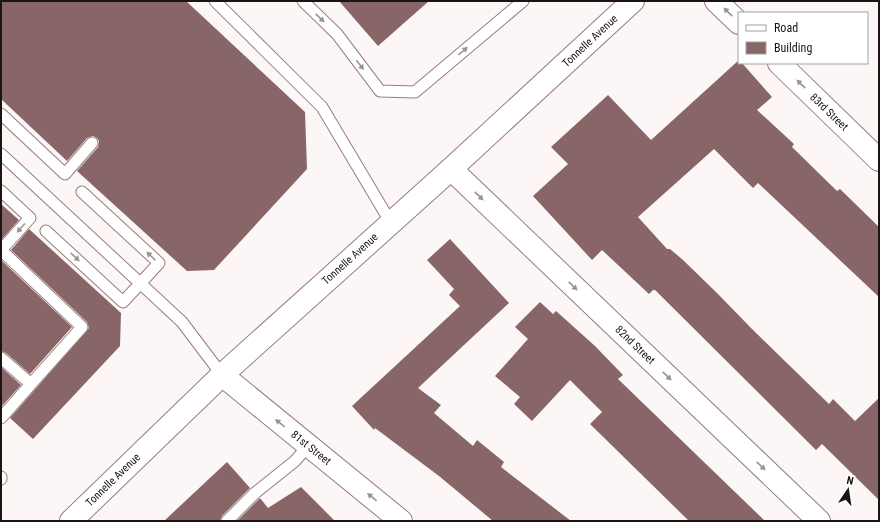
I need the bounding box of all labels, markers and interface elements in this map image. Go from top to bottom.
one-way arrow [723,7,733,17]
street label: Tonnelle Avenue [560,12,620,70]
legend [738,12,868,64]
one-way arrow [315,13,325,23]
text: Road [774,21,798,35]
text: Building [774,41,812,55]
one-way arrow [458,47,468,56]
one-way arrow [356,60,365,71]
one-way arrow [796,79,806,89]
street label: 83rd Street [807,91,851,133]
one-way arrow [474,191,484,201]
one-way arrow [16,223,26,233]
street label: Tonnelle Avenue [319,230,381,288]
one-way arrow [146,251,156,261]
one-way arrow [70,252,80,262]
one-way arrow [568,281,578,291]
street label: 82nd Street [613,323,657,367]
one-way arrow [662,371,672,381]
one-way arrow [275,418,286,427]
street label: 81st Street [288,428,334,468]
street label: Tonnelle Avenue [83,451,143,509]
one-way arrow [756,461,766,470]
north arrow [828,470,868,510]
text: N [845,474,855,488]
one-way arrow [367,493,378,502]

